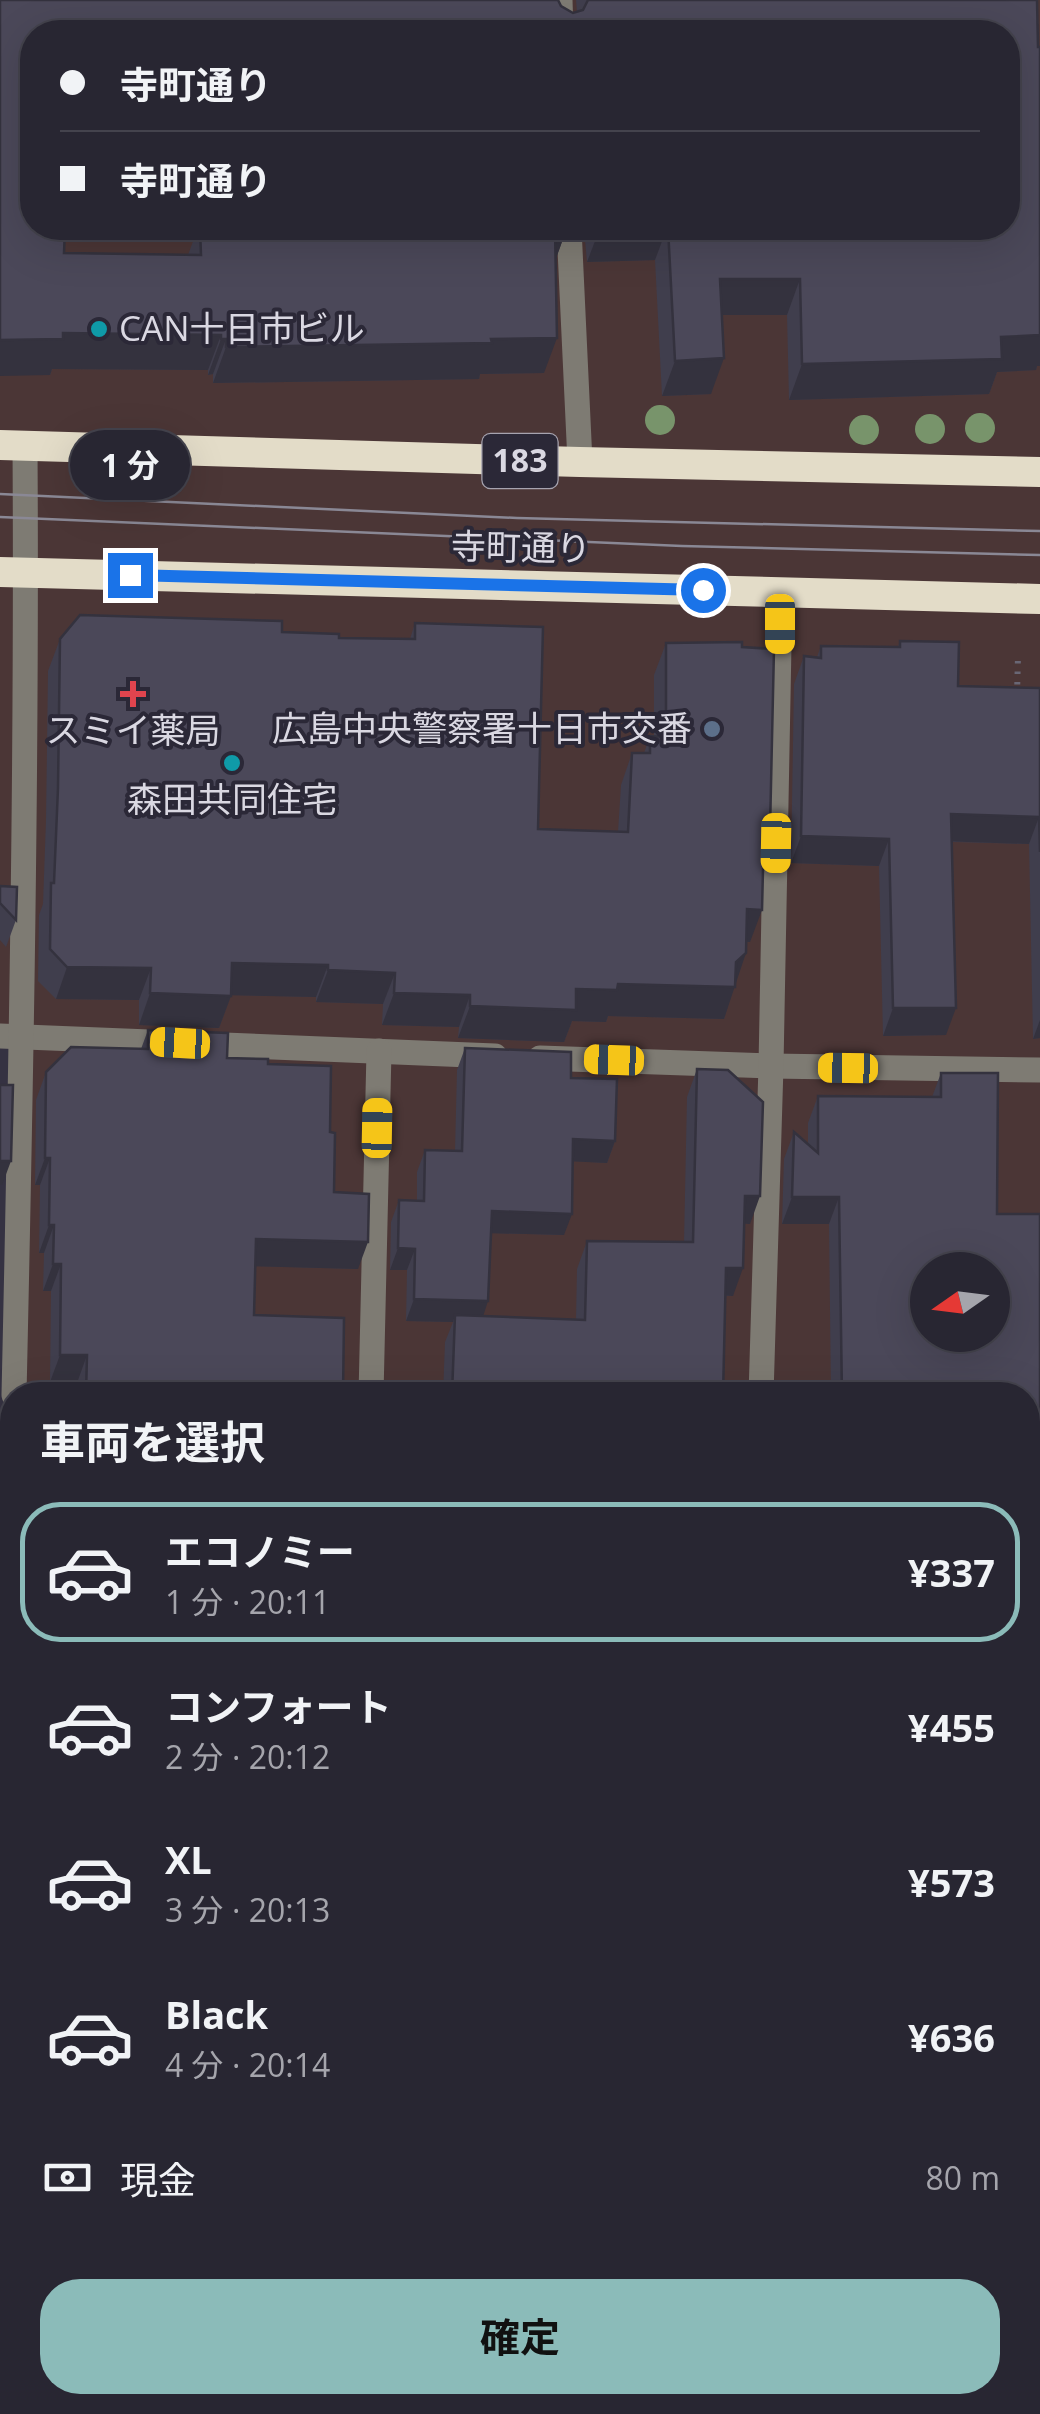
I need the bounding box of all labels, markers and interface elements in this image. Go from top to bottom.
text: 寺町通り [120,58,272,110]
text: 寺町通り [120,154,272,206]
place label: CAN十日市ビル [119,304,365,351]
marker: CAN十日市ビル [88,318,110,340]
callout: 1 分 [70,430,190,500]
road number: 183 [482,434,558,488]
text: 1 分 [101,443,159,486]
street label: 寺町通り [451,522,591,571]
route end [108,553,153,598]
route start [681,568,726,613]
car [765,594,795,654]
marker: スミイ薬局 [122,683,144,705]
place label: 広島中央警察署十日市交番 [272,704,692,751]
place label: スミイ薬局 [45,706,221,753]
marker: 広島中央警察署十日市交番 [701,718,723,740]
marker: 森田共同住宅 [221,752,243,774]
place label: 森田共同住宅 [127,775,337,822]
car [760,813,792,873]
car [149,1026,211,1060]
car [583,1044,645,1076]
car [818,1052,878,1084]
car [361,1098,393,1158]
north arrow [910,1252,1010,1352]
map controls [910,1252,1010,1352]
text: 車両を選択 [40,1411,265,1472]
text: エコノミー [165,1525,355,1577]
icon: car [45,1527,135,1617]
text: ¥337 [908,1546,995,1598]
text: 1 分 · 20:11 [165,1580,330,1623]
text: コンフォート [165,1680,392,1732]
icon: car [45,1682,135,1772]
text: ¥455 [908,1701,995,1753]
text: 2 分 · 20:12 [165,1735,330,1778]
text: XL [165,1833,212,1885]
icon: car [45,1837,135,1927]
text: ¥573 [908,1856,995,1908]
text: 3 分 · 20:13 [165,1888,330,1931]
text: Black [165,1988,268,2040]
icon: car [45,1992,135,2082]
text: ¥636 [908,2011,995,2063]
text: 4 分 · 20:14 [165,2043,330,2086]
icon: cash [40,2150,95,2205]
text: 現金 [120,2153,196,2205]
text: 80 m [925,2156,1000,2199]
button: 確定 [40,2279,1000,2394]

